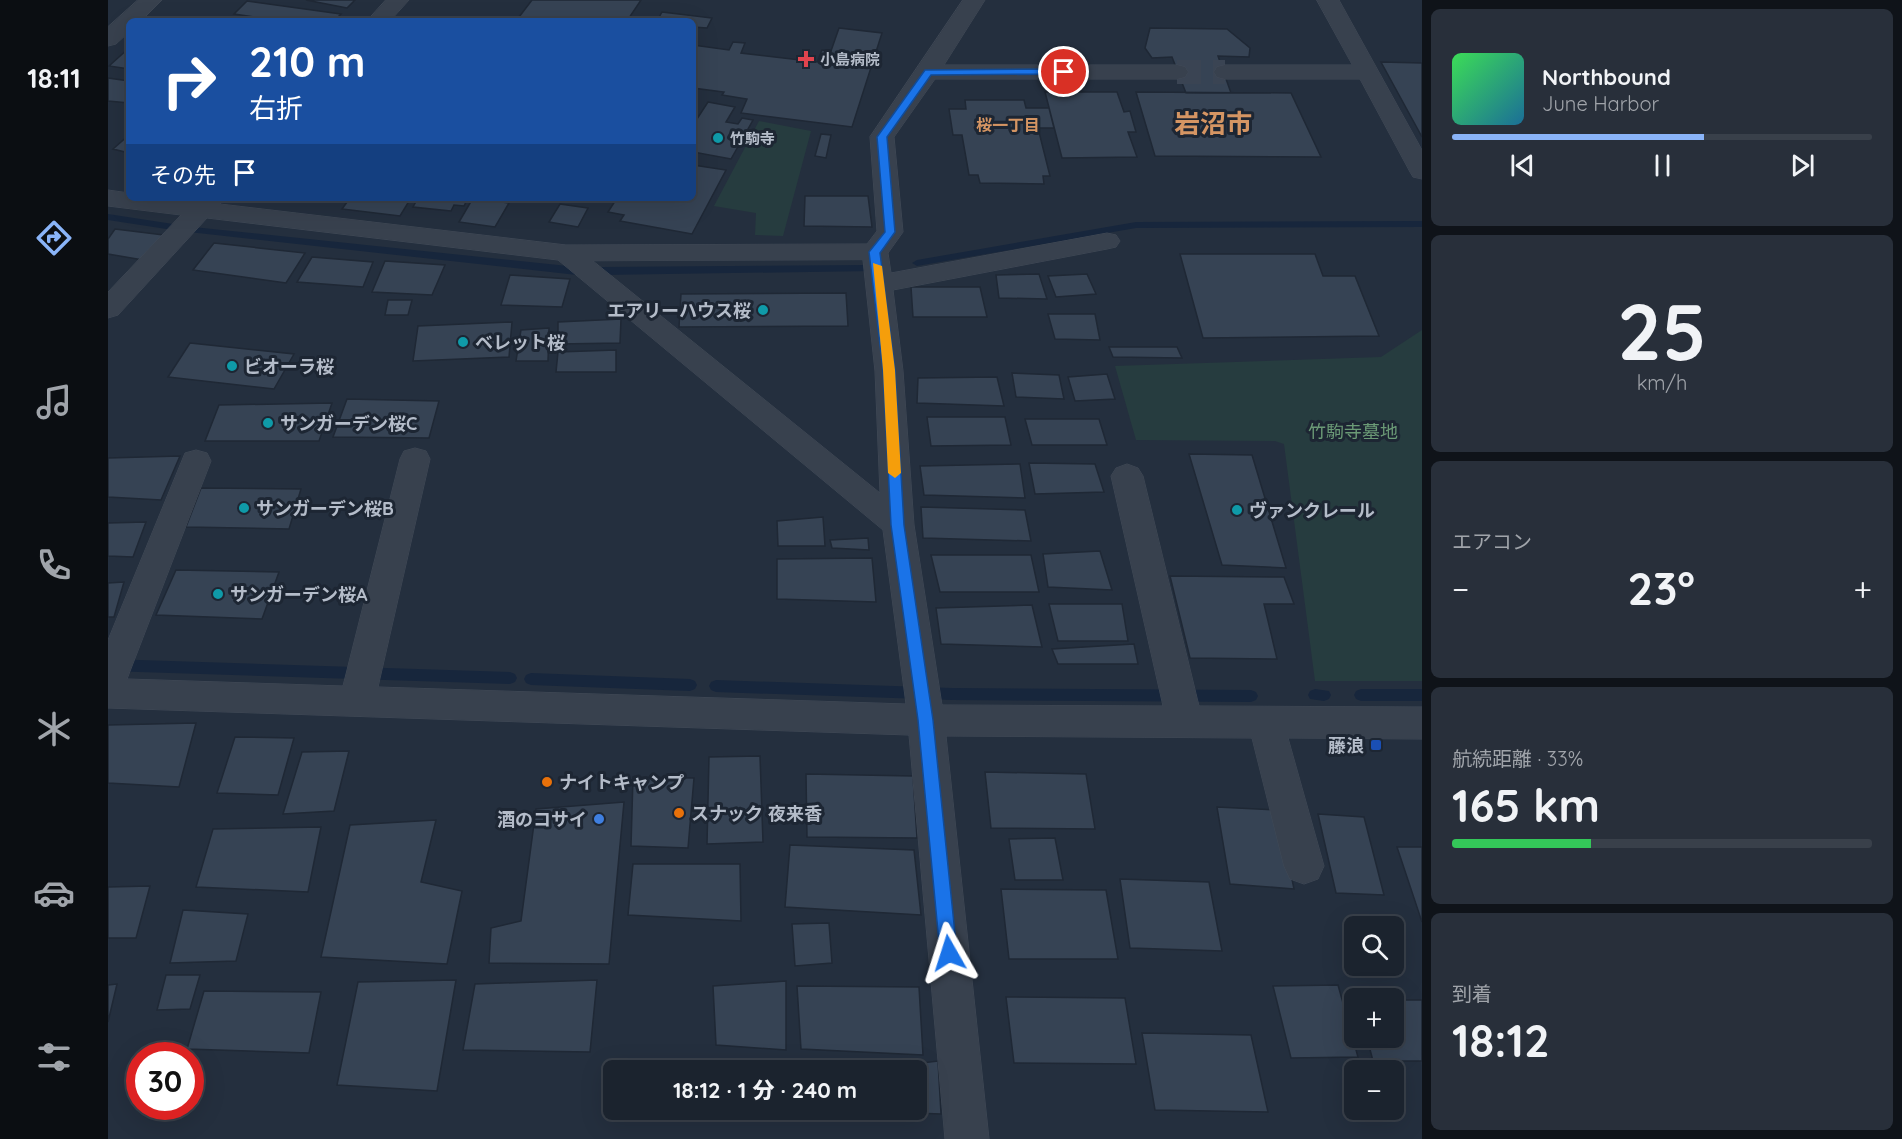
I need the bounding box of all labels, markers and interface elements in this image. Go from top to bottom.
text: 210 m [249,35,366,88]
icon: right [150,42,228,120]
pin [1038,46,1089,97]
marker: 小島病院 [797,50,815,68]
place label: 小島病院 [820,50,880,69]
icon: arrive [1047,55,1080,88]
text: 18:11 [27,61,81,95]
text: Northbound [1542,63,1671,91]
text: 右折 [249,91,303,125]
text: June Harbor [1542,91,1659,116]
district label: 岩沼市 [1174,107,1252,140]
district label: 桜一丁目 [976,115,1040,135]
place label: 竹駒寺 [730,129,775,148]
marker: 竹駒寺 [711,131,725,145]
icon: previous [1506,149,1539,182]
icon: pause [1646,149,1679,182]
icon: next [1786,149,1819,182]
icon: arrive [228,156,261,189]
text: その先 [150,161,216,189]
icon: directions [33,217,75,259]
text: 25 [1617,282,1707,380]
place label: エアリーハウス桜 [607,299,751,322]
marker: エアリーハウス桜 [756,303,770,317]
place label: ベレット桜 [475,331,565,354]
marker: ベレット桜 [456,335,470,349]
place label: ビオーラ桜 [244,355,334,378]
marker: ビオーラ桜 [225,359,239,373]
text: km/h [1637,370,1687,395]
icon: music [33,381,75,423]
place label: サンガーデン桜C [280,412,417,435]
marker: サンガーデン桜C [261,416,275,430]
park label: 竹駒寺墓地 [1308,420,1398,443]
place label: サンガーデン桜B [256,497,394,520]
place label: ヴァンクレール [1249,499,1375,522]
marker: サンガーデン桜B [237,501,251,515]
marker: ヴァンクレール [1230,503,1244,517]
text: エアコン [1452,529,1532,554]
icon: phone [33,544,75,586]
text: 23° [1628,560,1695,616]
text: − [1452,568,1469,609]
text: + [1853,568,1872,609]
place label: サンガーデン桜A [230,583,368,606]
marker: サンガーデン桜A [211,587,225,601]
icon: climate [33,708,75,750]
place label: 藤浪 [1328,734,1364,757]
marker: 藤浪 [1369,738,1383,752]
text: 航続距離 · 33% [1452,746,1583,771]
place label: ナイトキャンプ [559,771,684,794]
marker: ナイトキャンプ [540,775,554,789]
text: 165 km [1452,777,1600,833]
place label: スナック 夜来香 [691,802,822,825]
marker: スナック 夜来香 [672,806,686,820]
place label: 酒のコサイ [497,808,587,831]
marker: 酒のコサイ [592,812,606,826]
icon: car [33,872,75,914]
map controls [1344,916,1404,1120]
button: search [1344,916,1404,976]
position arrow [917,921,981,985]
text: 到着 [1452,981,1492,1006]
button: + [1344,988,1404,1048]
text: 18:12 [1452,1012,1550,1068]
icon: filters [33,1036,75,1078]
speed limit sign: 30 [126,1042,204,1120]
button: − [1344,1060,1404,1120]
text: 18:12 · 1 分 · 240 m [673,1076,857,1104]

